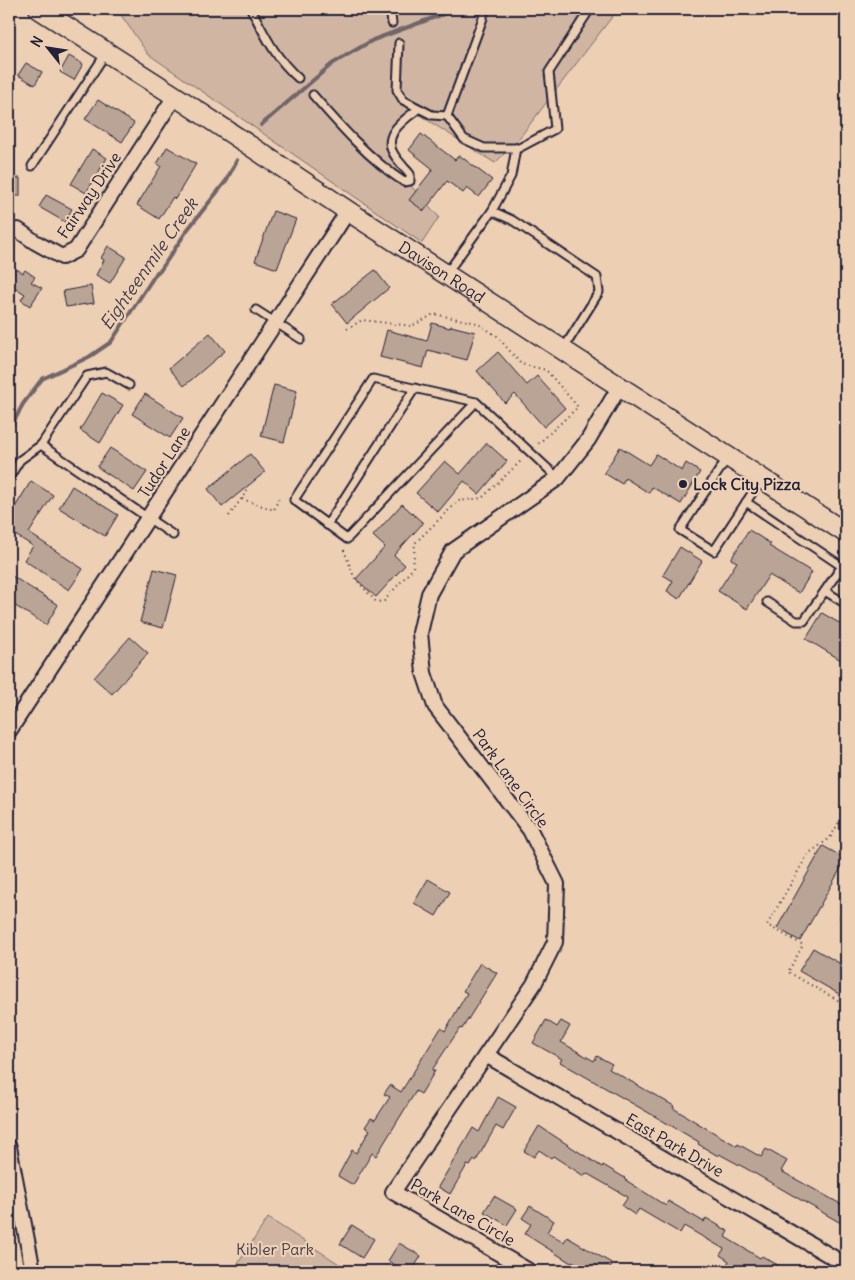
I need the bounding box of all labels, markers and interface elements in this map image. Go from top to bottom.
north arrow [22,22,72,72]
text: N [27,33,47,50]
street label: Fairway Drive [53,148,125,242]
water label: Eighteenmile Creek [95,192,204,334]
street label: Davison Road [395,236,489,307]
street label: Tudor Lane [134,423,194,501]
place label: Lock City Pizza [693,474,801,495]
marker: Lock City Pizza [677,478,689,490]
street label: Park Lane Circle [468,725,554,831]
street label: East Park Drive [623,1109,727,1181]
street label: Park Lane Circle [407,1174,519,1250]
park label: Kibler Park [236,1239,314,1259]

